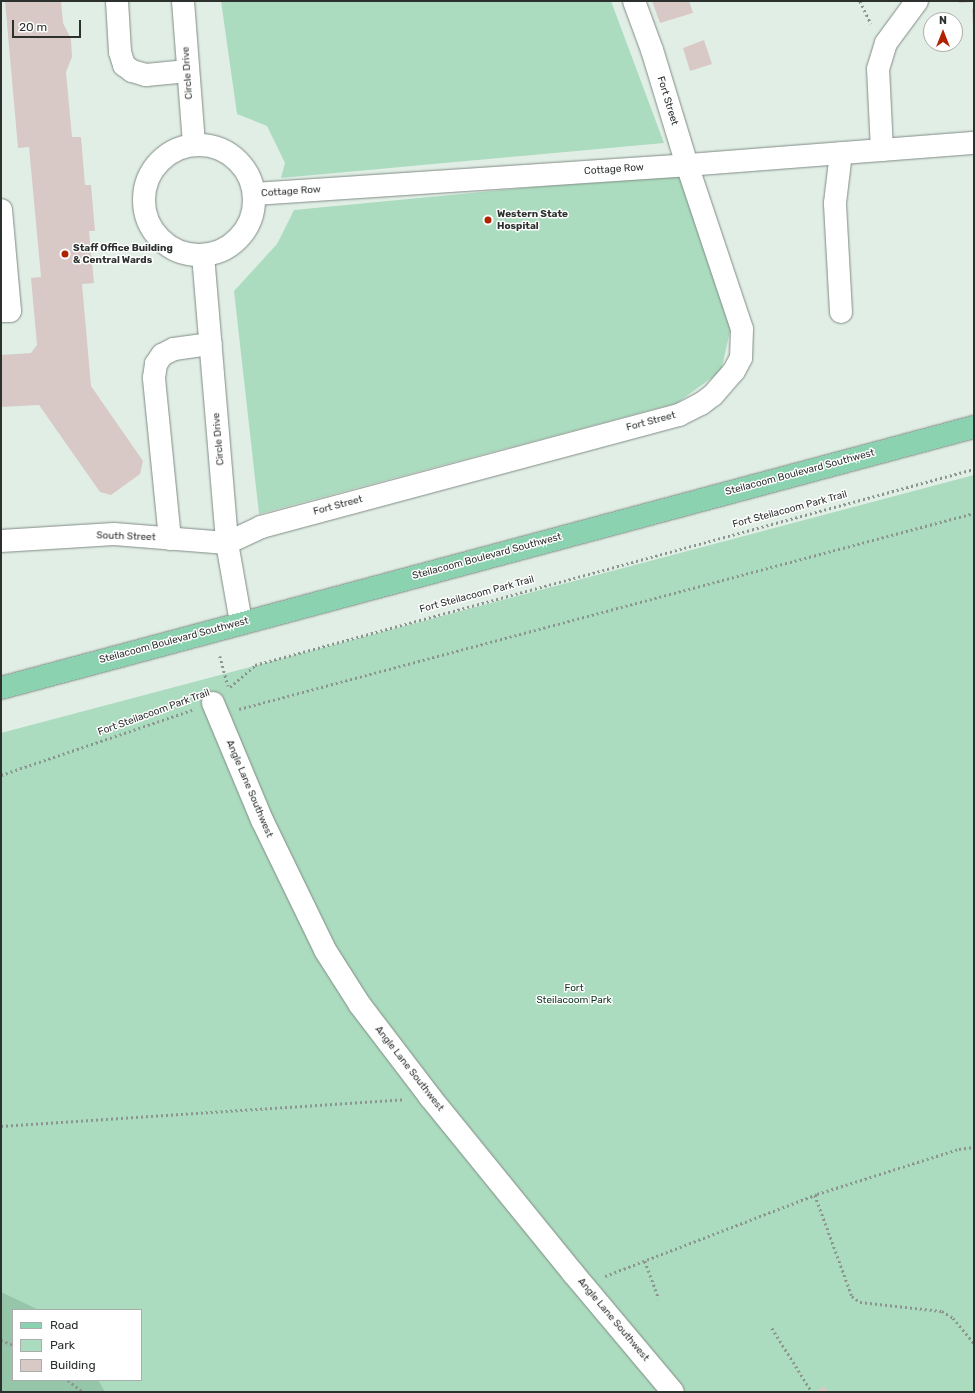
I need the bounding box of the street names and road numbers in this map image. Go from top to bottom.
street label: Circle Drive [180,46,196,100]
street label: Fort Street [654,75,680,127]
street label: Cottage Row [584,162,644,178]
street label: Cottage Row [261,184,321,200]
street label: Fort Street [625,410,677,434]
street label: Circle Drive [211,412,227,466]
street label: Steilacoom Boulevard Southwest [724,447,876,499]
street label: Fort Steilacoom Park Trail [731,489,849,531]
street label: Fort Street [312,494,364,518]
street label: South Street [96,530,156,544]
street label: Steilacoom Boulevard Southwest [411,531,563,583]
street label: Fort Steilacoom Park Trail [418,574,536,616]
street label: Steilacoom Boulevard Southwest [98,615,250,667]
street label: Fort Steilacoom Park Trail [96,687,212,739]
street label: Angle Lane Southwest [223,738,275,840]
street label: Angle Lane Southwest [372,1024,446,1114]
street label: Angle Lane Southwest [575,1276,651,1364]

